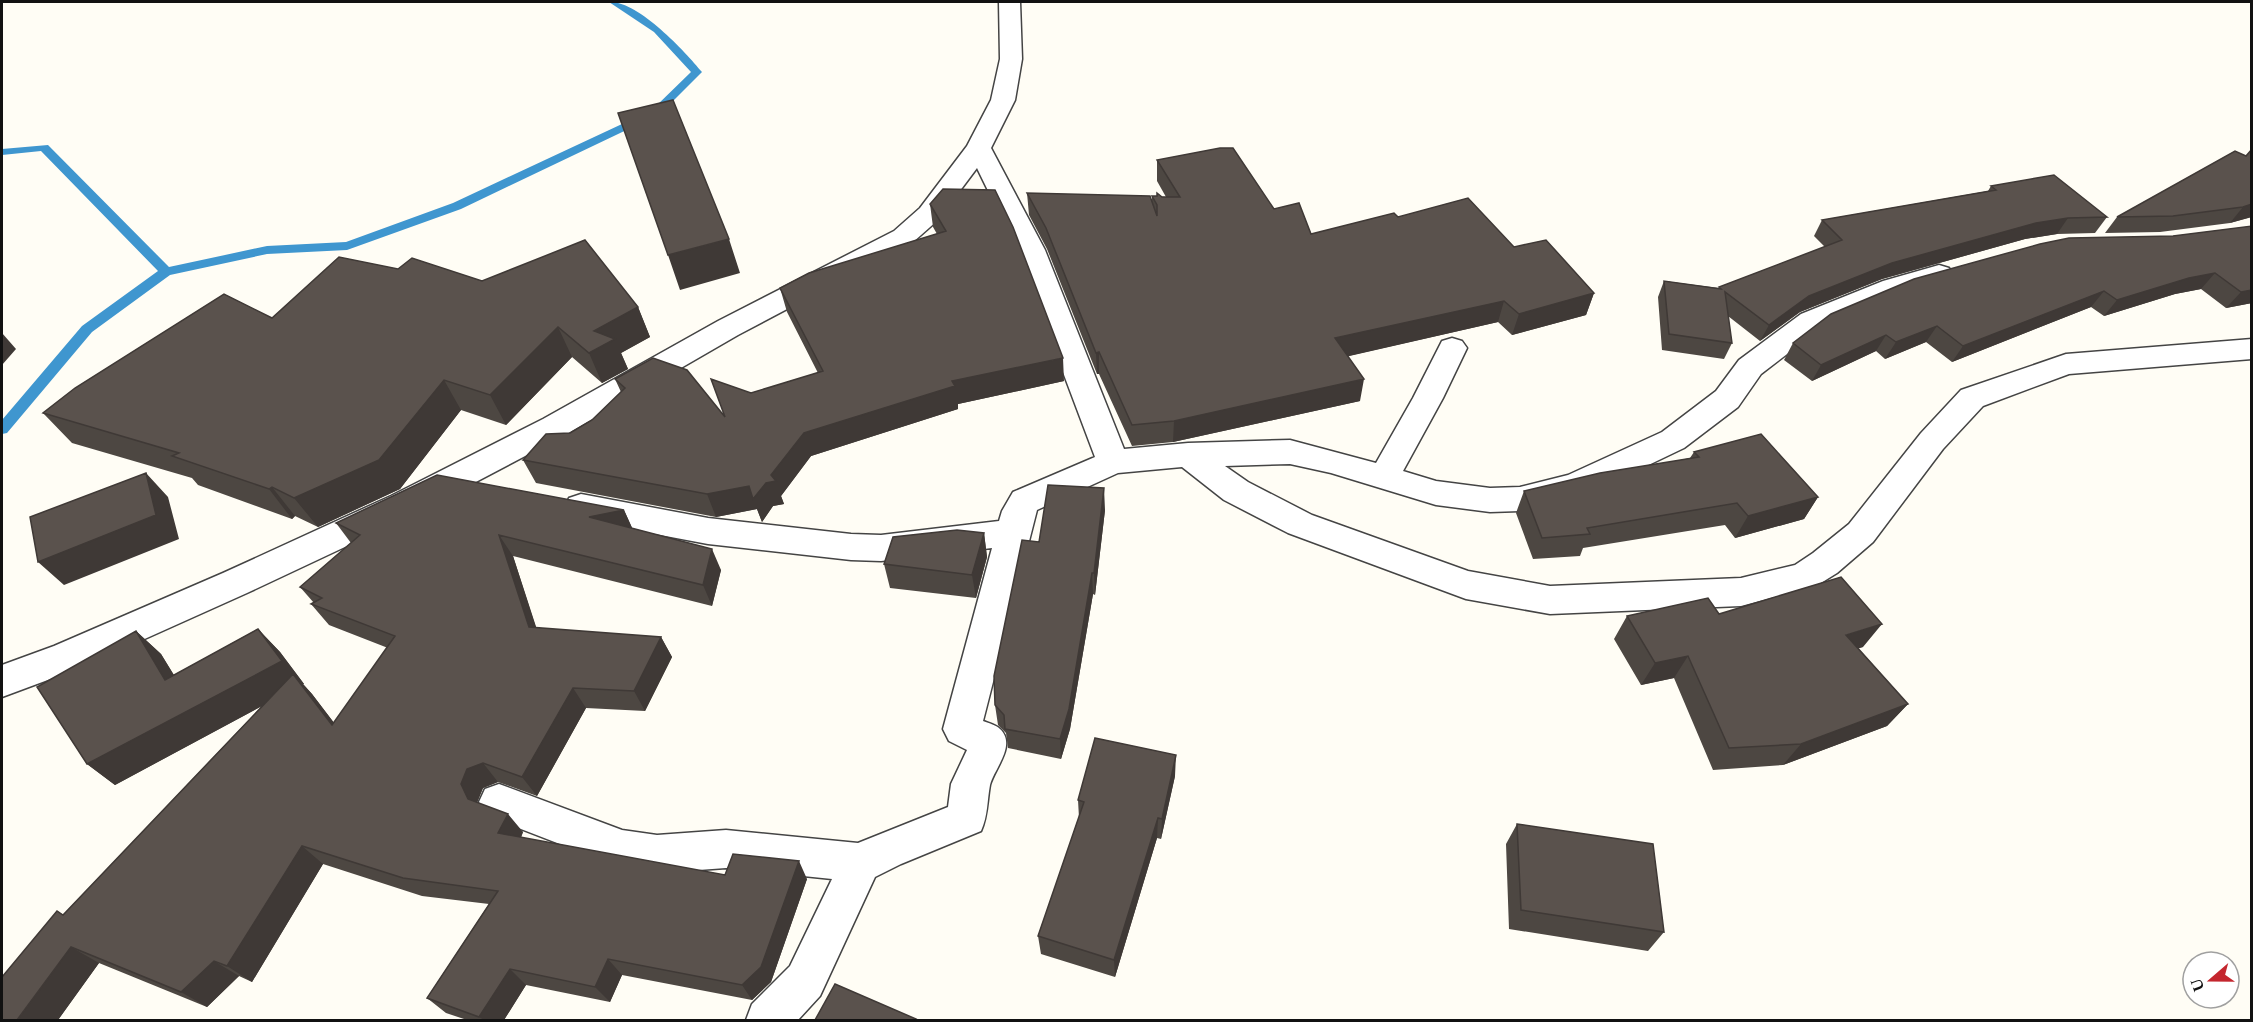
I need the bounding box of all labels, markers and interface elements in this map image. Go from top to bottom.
north arrow [2181,950,2241,1010]
text: U [2184,974,2211,995]

